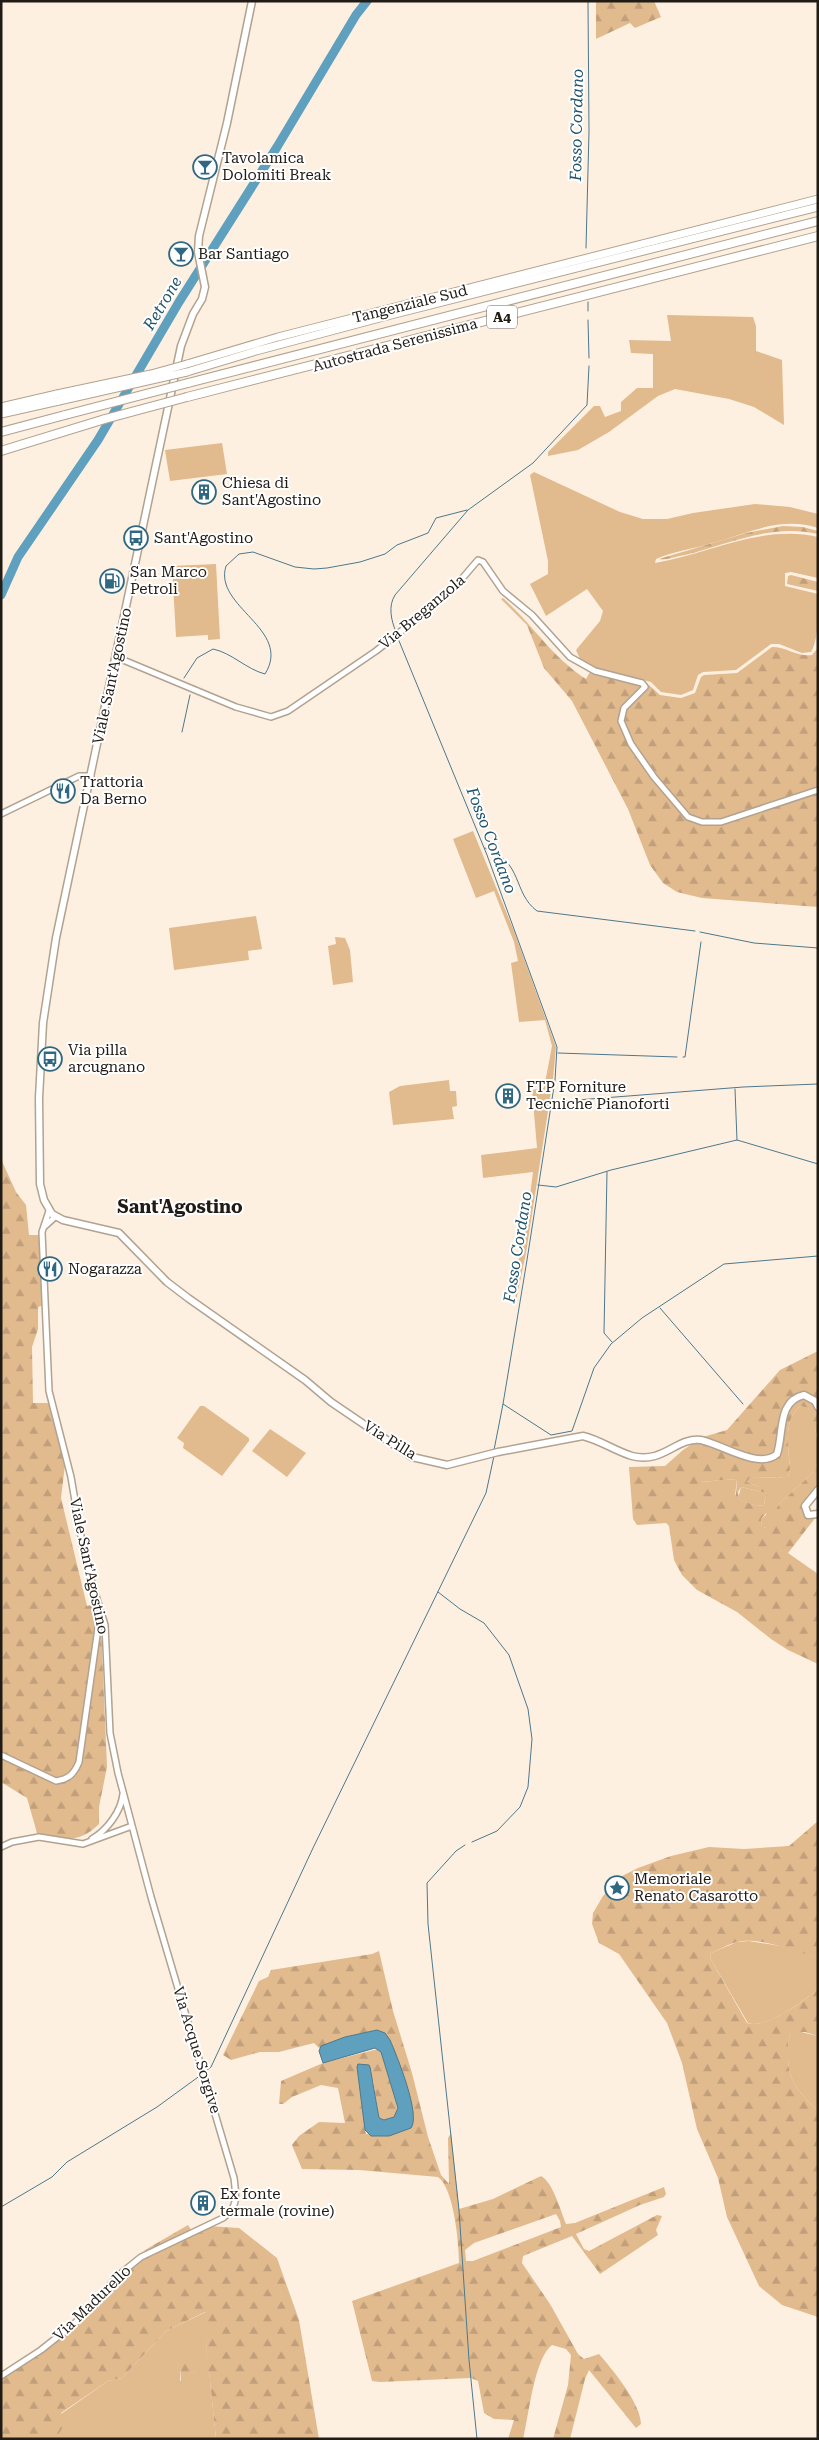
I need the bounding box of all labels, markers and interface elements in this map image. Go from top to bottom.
water label: Fosso Cordano [566,69,587,182]
place label: Tavolamica Dolomiti Break [222,149,332,184]
bar icon: Tavolamica Dolomiti Break [192,154,218,180]
bar icon: Bar Santiago [168,241,194,267]
place label: Bar Santiago [198,245,289,263]
water label: Retrone [139,273,186,334]
street label: Tangenziale Sud [351,281,470,327]
road number: A4 [487,306,517,328]
street label: Autostrada Serenissima [311,314,479,376]
place label: Chiesa di Sant'Agostino [222,474,321,509]
building icon: Chiesa di Sant'Agostino [191,479,217,505]
bus stop icon: Sant'Agostino [123,525,149,551]
place label: Sant'Agostino [154,529,253,547]
place label: San Marco Petroli [130,563,207,598]
fuel station icon: San Marco Petroli [99,568,125,594]
street label: Via Breganzola [375,571,469,653]
street label: Viale Sant'Agostino [89,606,135,746]
place label: Trattoria Da Berno [80,773,147,808]
restaurant icon: Trattoria Da Berno [50,778,76,804]
water label: Fosso Cordano [462,783,521,896]
place label: Via pilla arcugnano [68,1041,145,1076]
bus stop icon: Via pilla arcugnano [37,1046,63,1072]
place label: FTP Forniture Tecniche Pianoforti [526,1078,670,1113]
building icon: FTP Forniture Tecniche Pianoforti [495,1083,521,1109]
water label: Fosso Cordano [499,1190,536,1305]
district label: Sant'Agostino [117,1196,243,1217]
restaurant icon: Nogarazza [37,1256,63,1282]
place label: Nogarazza [68,1260,142,1278]
street label: Via Pilla [360,1417,420,1463]
street label: Viale Sant'Agostino [66,1496,112,1636]
place label: Memoriale Renato Casarotto [634,1870,758,1905]
place icon: Memoriale Renato Casarotto [604,1875,630,1901]
street label: Via Acque Sorgive [169,1984,225,2116]
place label: Ex fonte termale (rovine) [220,2185,335,2220]
building icon: Ex fonte termale (rovine) [190,2190,216,2216]
street label: Via Madurello [49,2261,135,2345]

